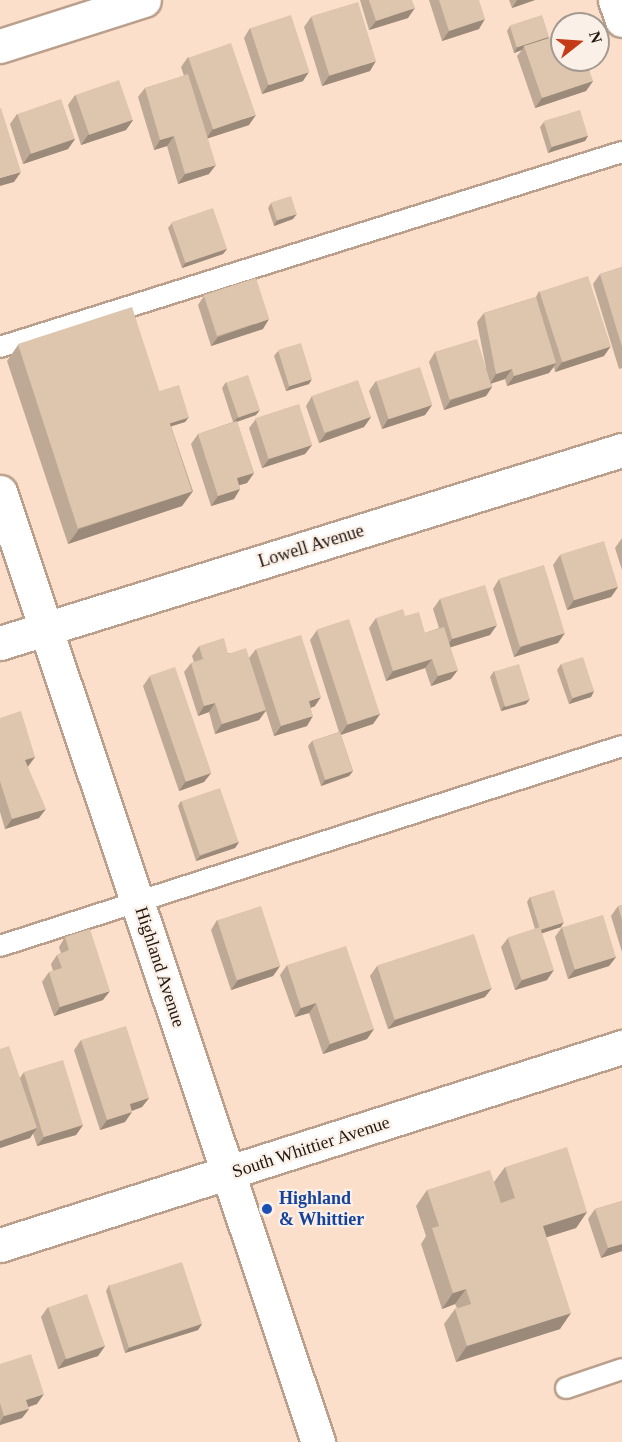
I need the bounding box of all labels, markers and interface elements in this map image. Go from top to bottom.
north arrow [550,12,610,72]
text: N [586,29,606,45]
street label: Lowell Avenue [255,520,367,572]
street label: Highland Avenue [130,904,190,1030]
street label: South Whittier Avenue [229,1111,393,1183]
place label: Highland & Whittier [279,1188,364,1230]
marker: Highland & Whittier [260,1202,274,1216]

